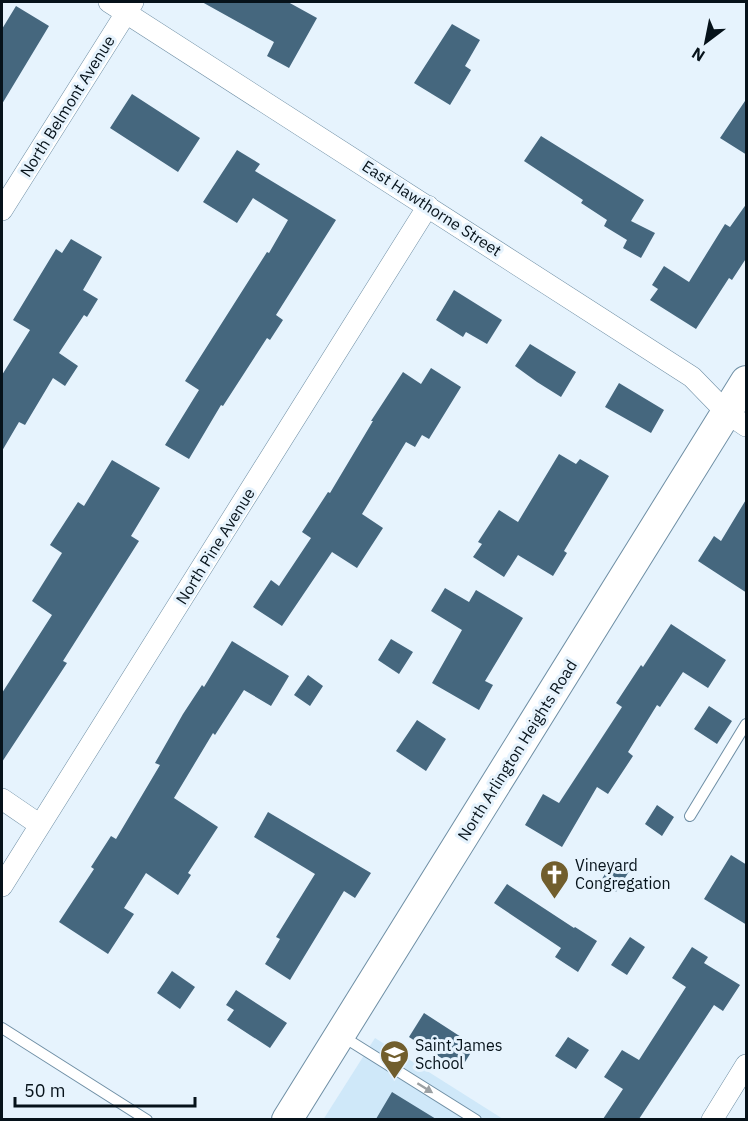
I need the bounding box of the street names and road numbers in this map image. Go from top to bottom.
street label: North Belmont Avenue [15,31,119,180]
street label: East Hawthorne Street [359,155,505,261]
street label: North Pine Avenue [171,484,259,608]
street label: North Arlington Heights Road [453,656,581,844]

